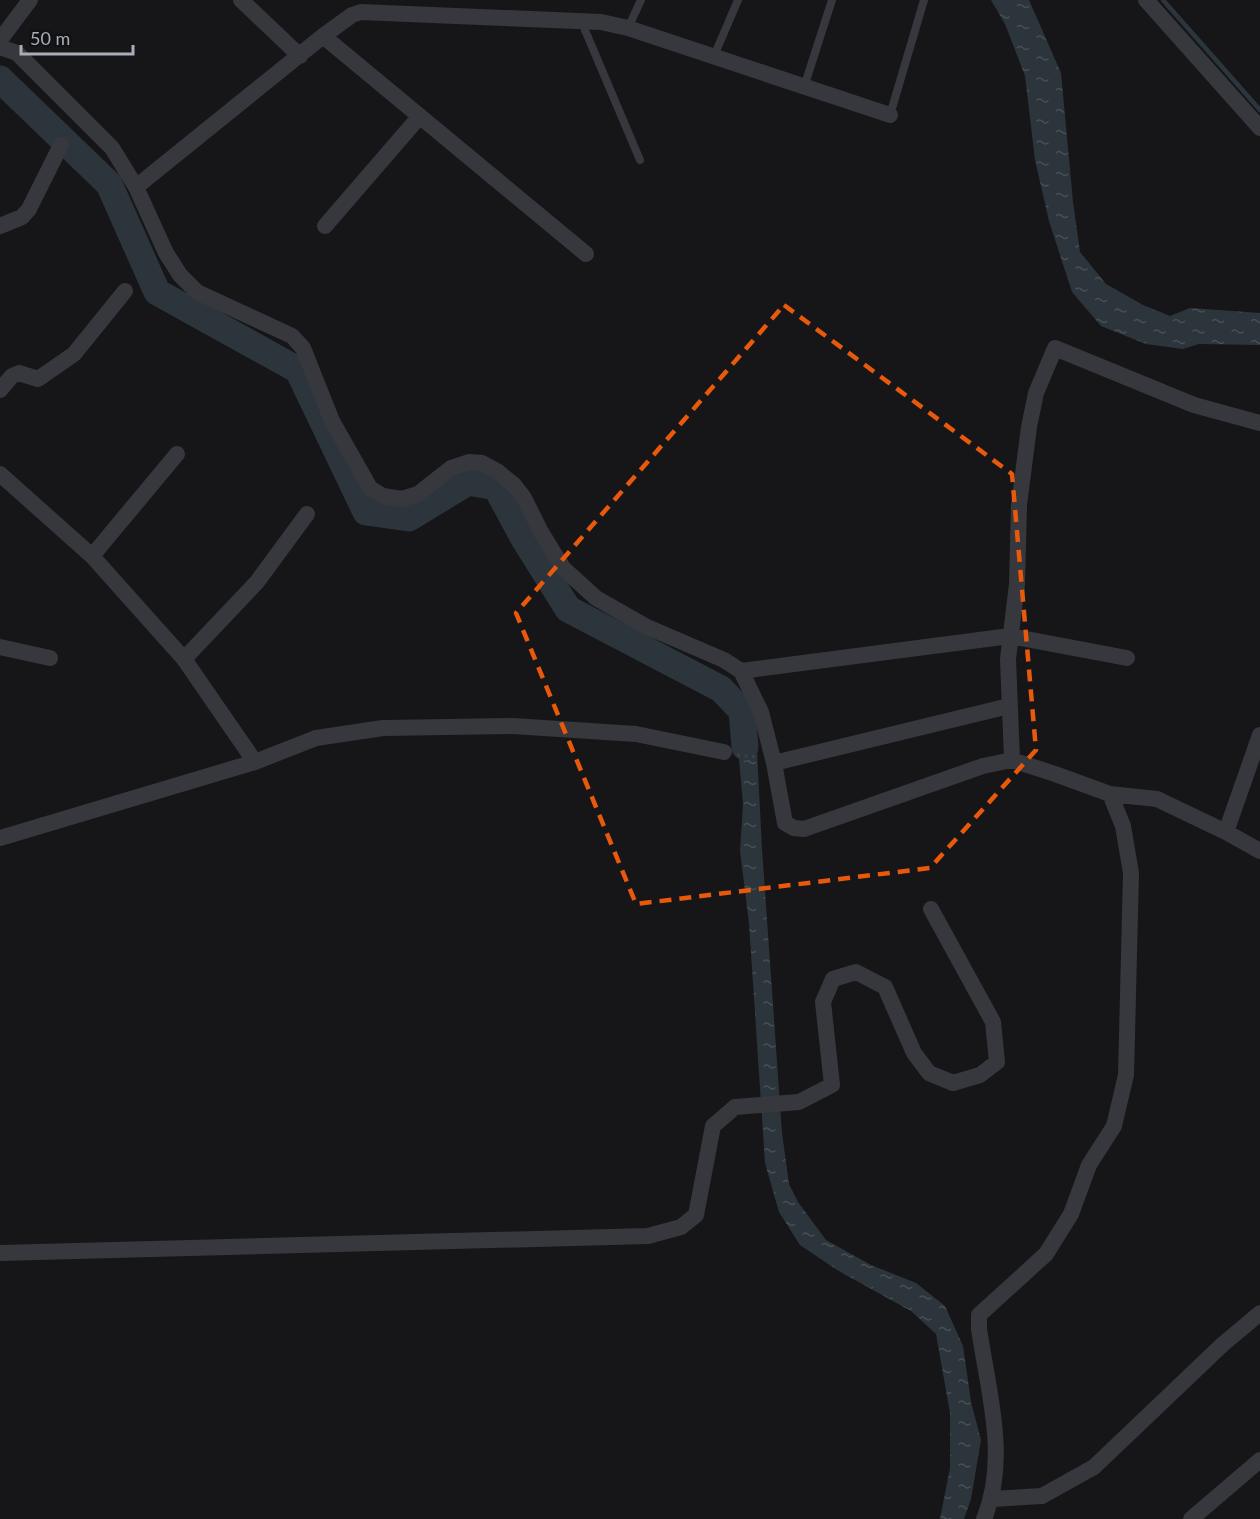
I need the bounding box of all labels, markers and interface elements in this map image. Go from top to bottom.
scale bar [21,18,134,56]
text: 50 m [30,27,70,49]

